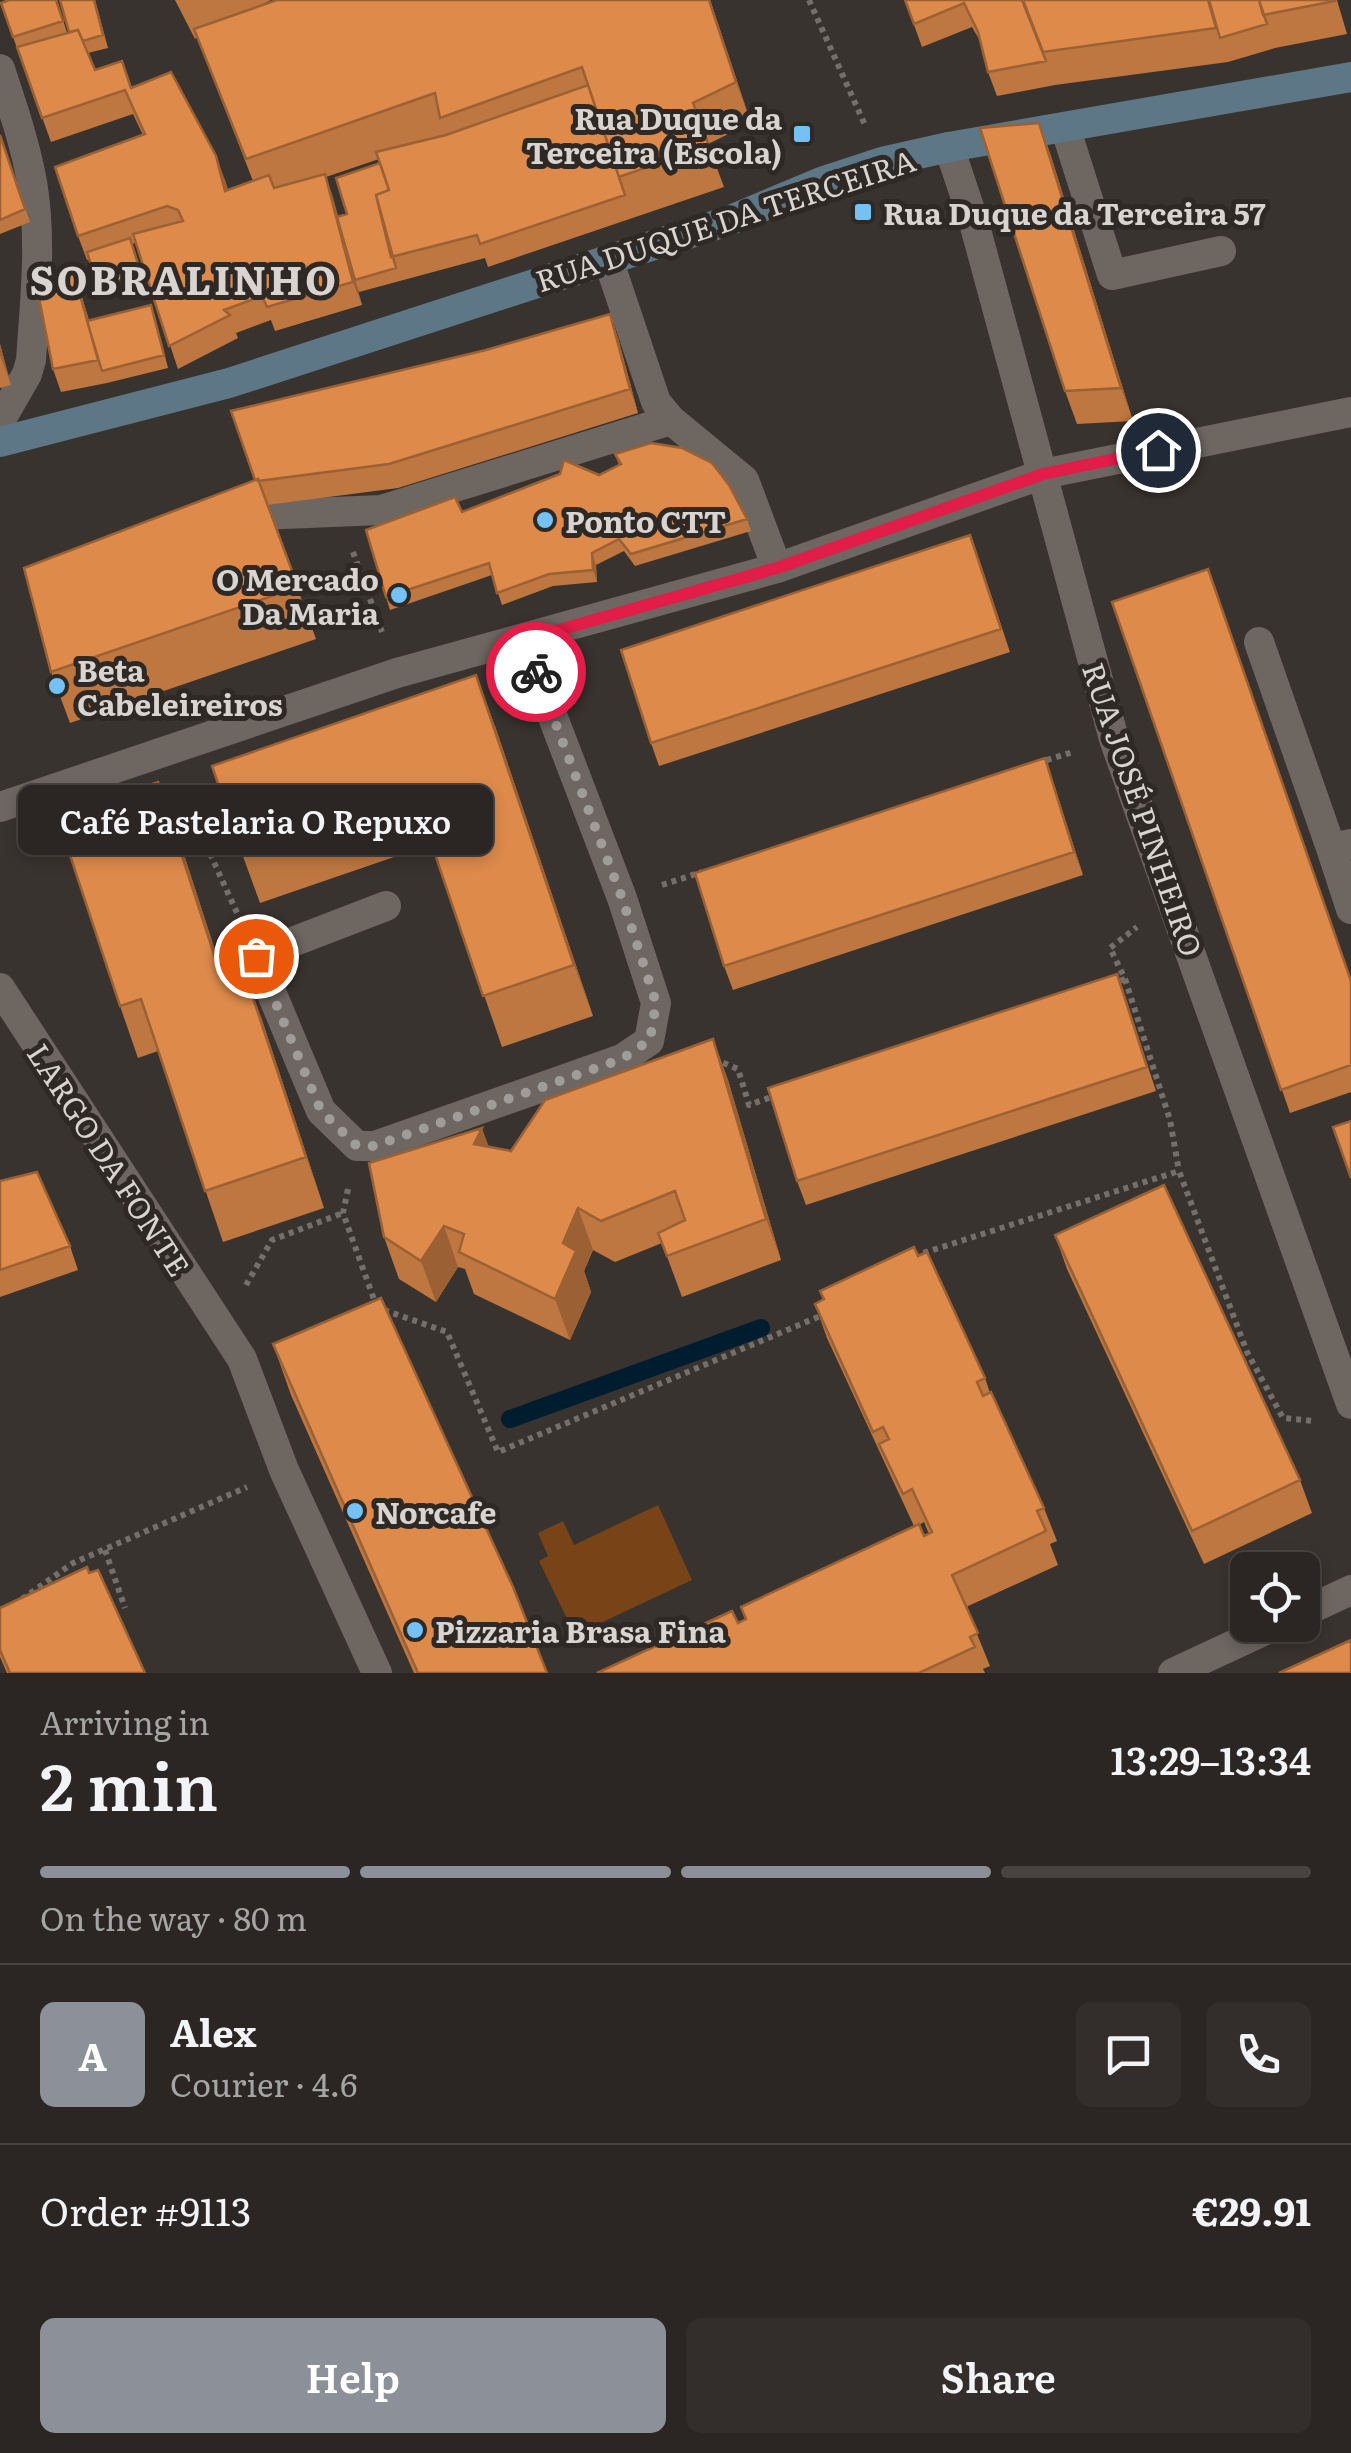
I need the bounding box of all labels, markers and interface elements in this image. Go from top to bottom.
place label: Rua Duque da Terceira (Escola) [526,95,783,173]
marker: Rua Duque da Terceira (Escola) [791,123,813,145]
street label: RUA DUQUE DA TERCEIRA [529,137,921,301]
place label: Rua Duque da Terceira 57 [883,190,1266,234]
marker: Rua Duque da Terceira 57 [852,201,874,223]
district label: SOBRALINHO [29,248,339,307]
pin [1116,408,1201,493]
icon: home [1131,423,1186,478]
place label: Ponto CTT [565,498,726,542]
marker: Ponto CTT [534,509,556,531]
place label: O Mercado Da Maria [216,556,380,634]
marker: O Mercado Da Maria [388,584,410,606]
courier [486,622,586,722]
icon: bike [509,645,564,700]
place label: Beta Cabeleireiros [77,647,283,725]
street label: RUA JOSÉ PINHEIRO [1073,656,1215,962]
marker: Beta Cabeleireiros [46,675,68,697]
callout: Café Pastelaria O Repuxo [19,786,494,856]
text: Café Pastelaria O Repuxo [60,796,451,844]
pin [214,914,299,999]
icon: bag [229,929,284,984]
street label: LARGO DA FONTE [18,1034,202,1284]
place label: Norcafe [375,1489,496,1533]
marker: Norcafe [344,1500,366,1522]
map controls [1230,1552,1320,1642]
button: locate [1230,1552,1320,1642]
place label: Pizzaria Brasa Fina [435,1608,726,1652]
marker: Pizzaria Brasa Fina [404,1619,426,1641]
text: Arriving in [40,1697,210,1745]
text: 13:29–13:34 [1110,1730,1311,1787]
text: 2 min [40,1734,218,1831]
text: On the way · 80 m [40,1893,307,1941]
text: Alex [170,2002,256,2059]
button: chat [1076,2002,1181,2107]
button: phone [1206,2002,1311,2107]
text: A [78,2026,107,2083]
text: Courier · 4.6 [170,2059,357,2107]
text: Order #9113 [40,2181,251,2238]
text: €29.91 [1193,2181,1311,2238]
button: Help [40,2318,666,2433]
button: Share [686,2318,1311,2433]

